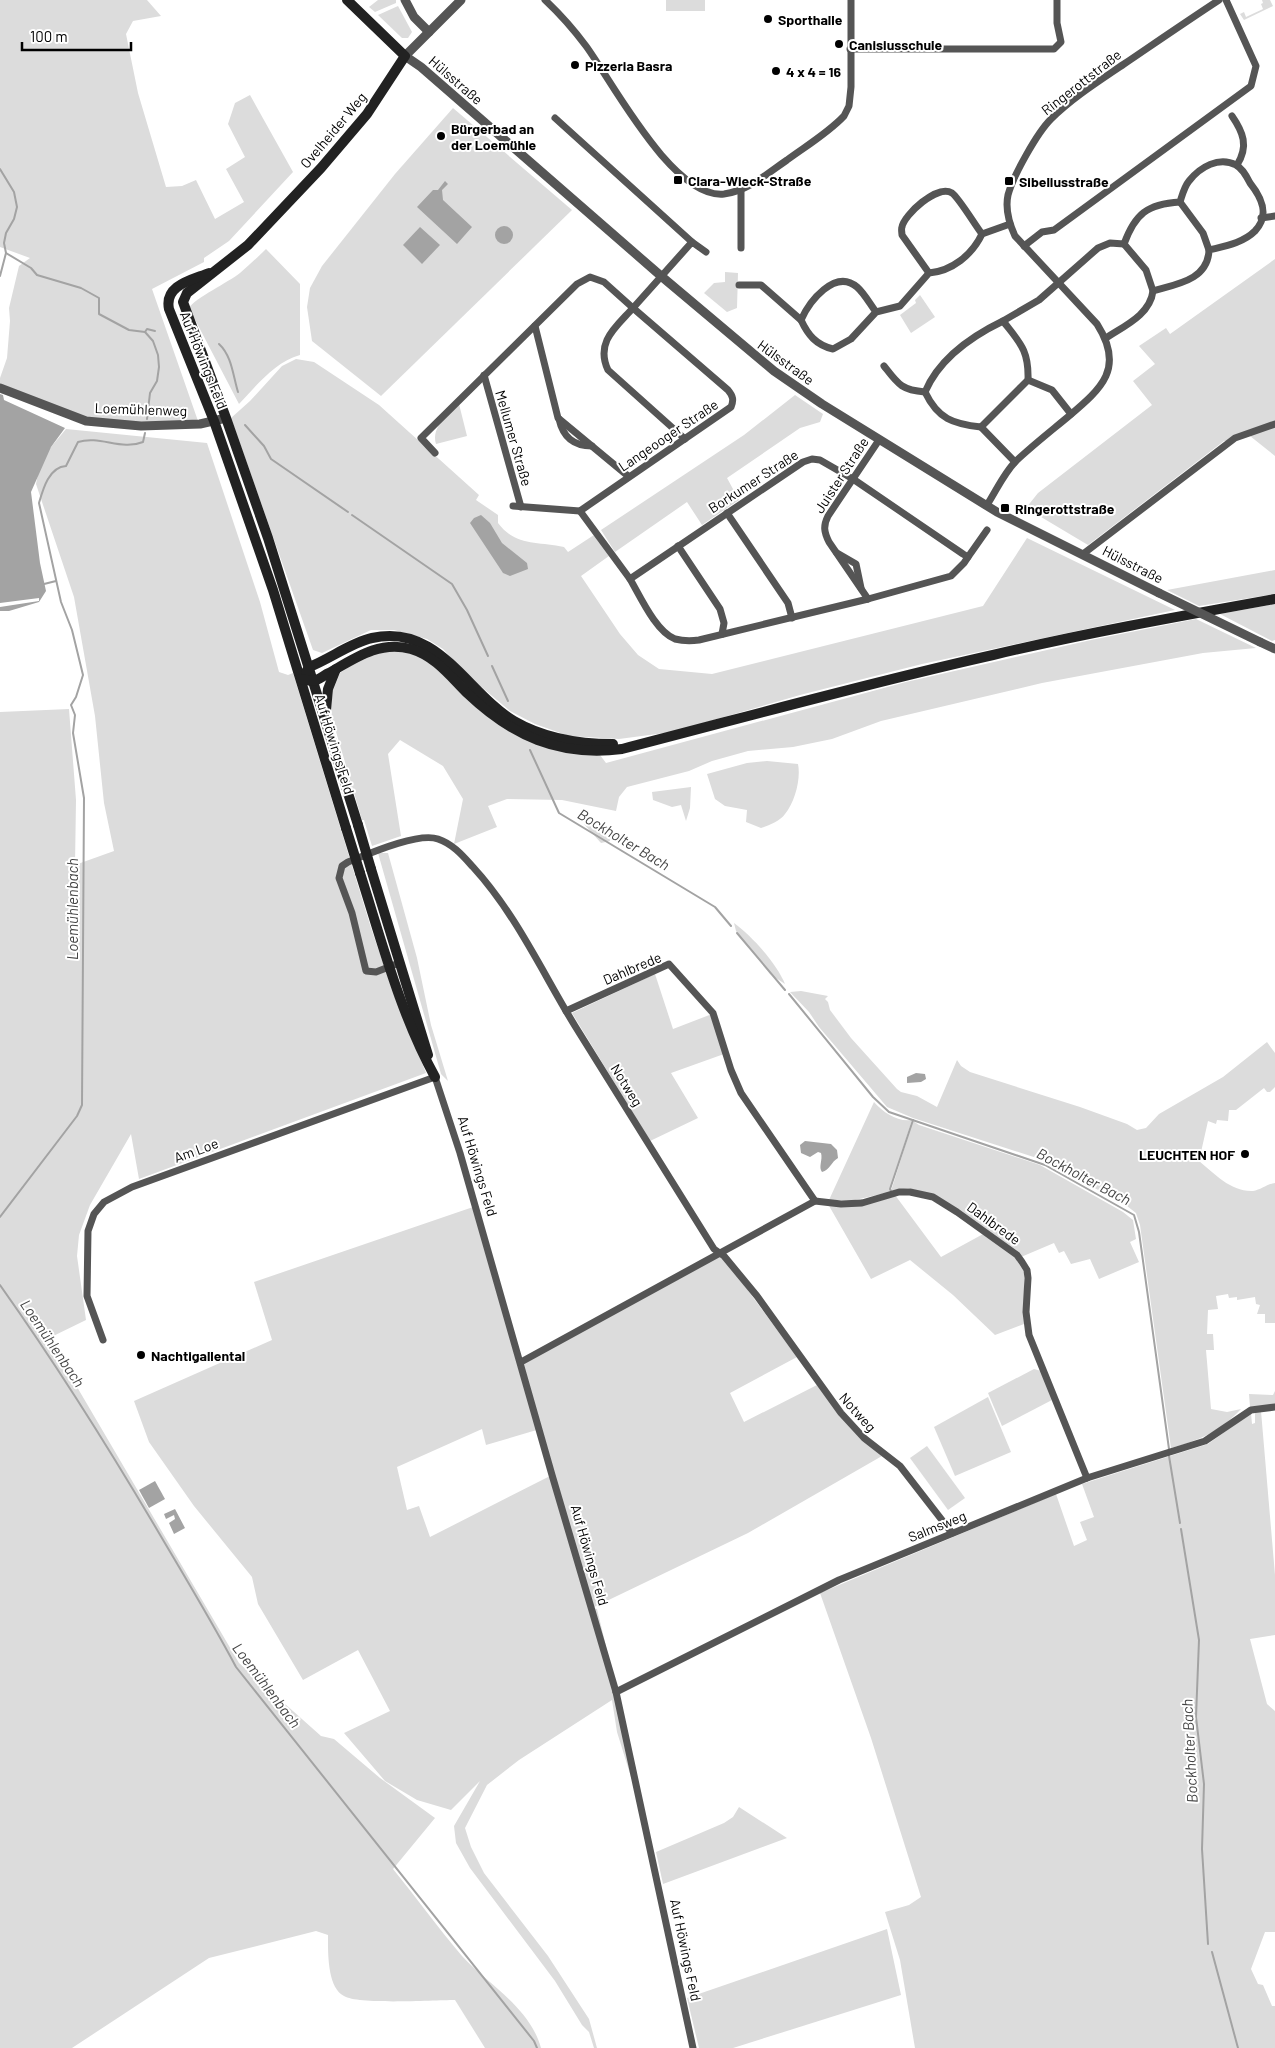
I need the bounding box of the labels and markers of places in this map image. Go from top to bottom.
place label: Sporthalle [778,11,843,28]
marker: Sporthalle [762,13,774,25]
place label: Canisiusschule [849,36,942,53]
marker: Canisiusschule [833,38,845,50]
place label: Pizzeria Basra [585,57,672,74]
marker: Pizzeria Basra [569,59,581,71]
place label: 4 x 4 = 16 [786,63,841,80]
marker: 4 x 4 = 16 [770,65,782,77]
place label: Bürgerbad an der Loemühle [451,120,537,153]
marker: Bürgerbad an der Loemühle [435,130,447,142]
place label: Clara-Wieck-Straße [688,172,812,189]
place label: Sibeliusstraße [1019,173,1109,190]
marker: Clara-Wieck-Straße [672,174,684,186]
marker: Sibeliusstraße [1003,175,1015,187]
place label: Ringerottstraße [1015,500,1115,517]
marker: Ringerottstraße [999,502,1011,514]
place label: LEUCHTEN HOF [1139,1146,1235,1163]
marker: LEUCHTEN HOF [1239,1148,1251,1160]
place label: Nachtigallental [151,1347,245,1364]
marker: Nachtigallental [135,1349,147,1361]

